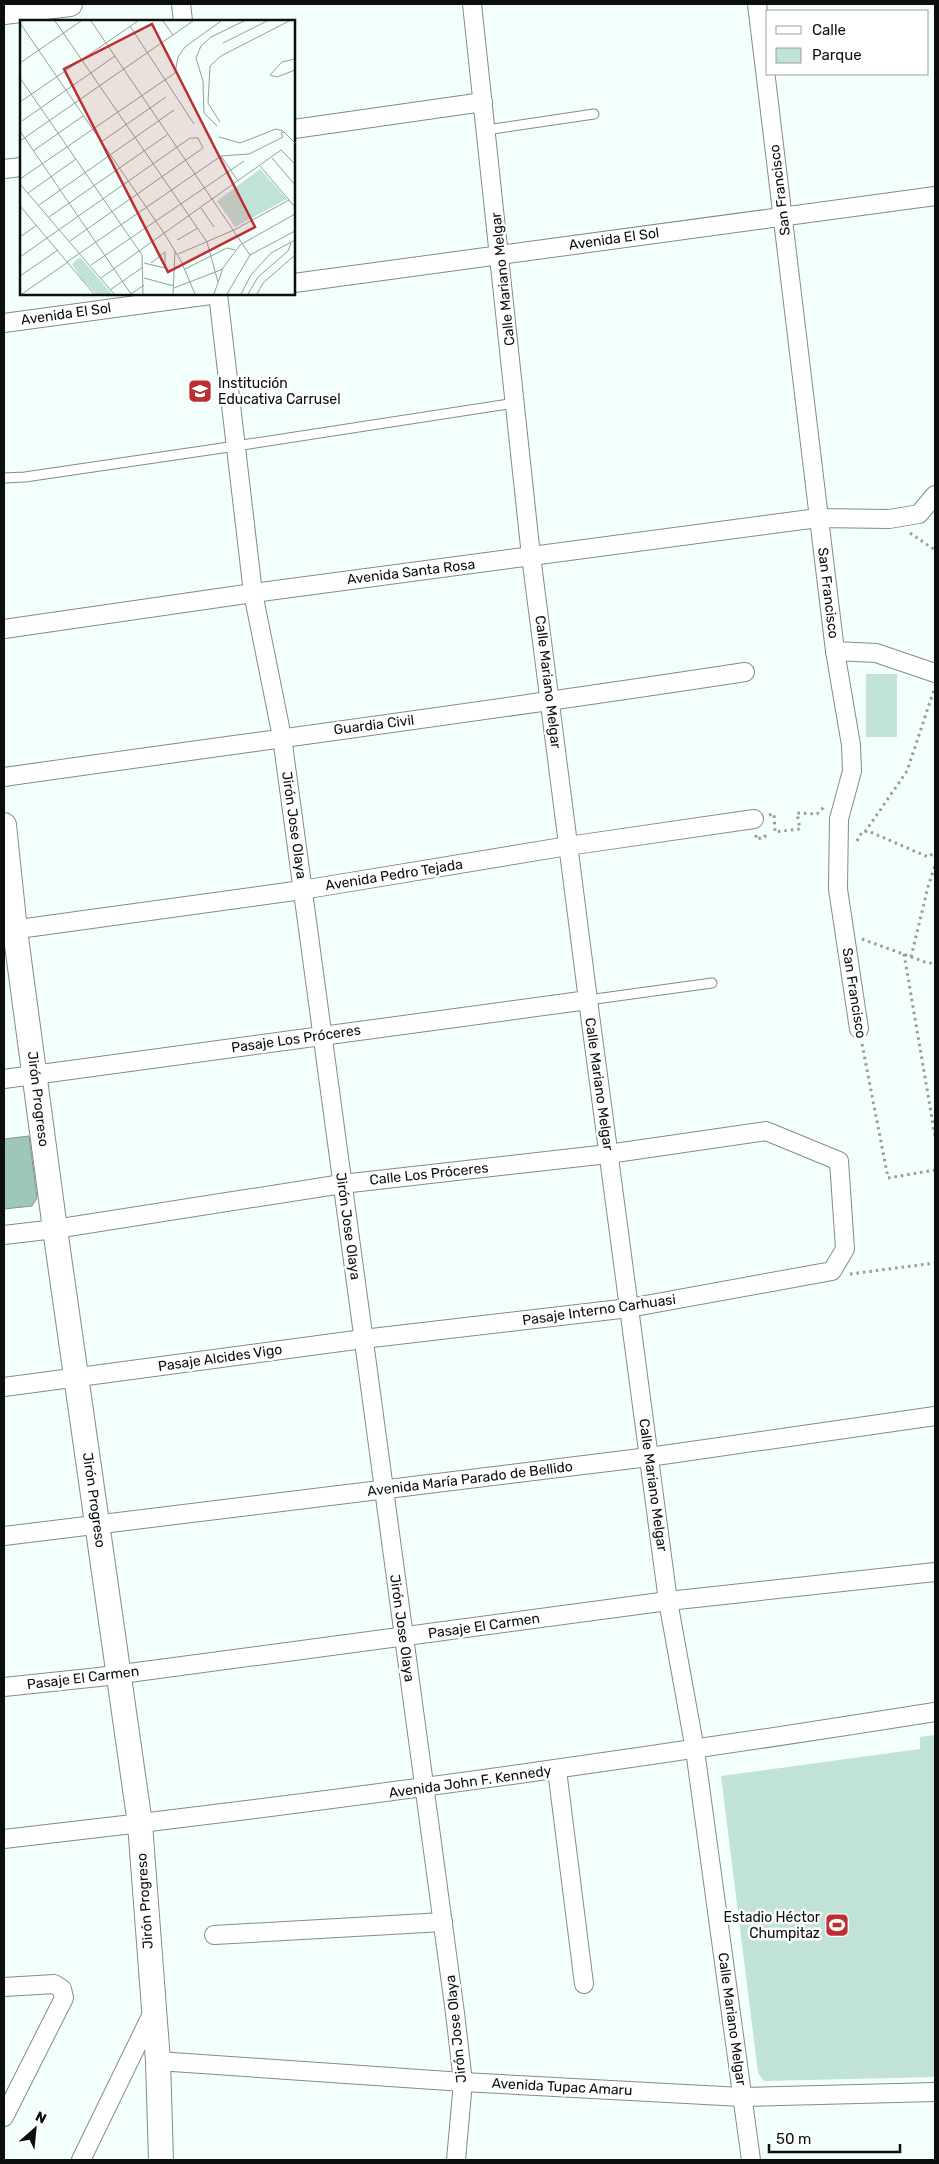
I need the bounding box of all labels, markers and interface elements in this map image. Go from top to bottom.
legend [766,10,929,75]
inset map [20,20,295,295]
text: Calle [812,21,846,39]
text: Parque [812,46,862,64]
street label: San Francisco [766,143,794,237]
street label: Calle Mariano Melgar [487,211,518,347]
street label: Avenida El Sol [568,224,660,254]
street label: Avenida El Sol [20,299,112,329]
place label: Institución Educativa Carrusel [218,375,341,408]
school or university icon: Institución Educativa Carrusel [187,378,213,404]
street label: San Francisco [814,546,842,640]
street label: Avenida Santa Rosa [346,556,476,588]
street label: Calle Mariano Melgar [531,614,565,750]
street label: Guardia Civil [333,712,415,738]
street label: Jirón Jose Olaya [278,770,310,880]
street label: Avenida Pedro Tejada [324,856,464,894]
street label: San Francisco [838,946,870,1040]
street label: Calle Mariano Melgar [581,1016,617,1152]
street label: Pasaje Los Próceres [230,1021,362,1057]
street label: Jirón Progreso [24,1050,52,1148]
street label: Calle Los Próceres [369,1159,489,1189]
street label: Jirón Jose Olaya [332,1171,364,1281]
street label: Pasaje Interno Carhuasi [521,1291,677,1329]
street label: Pasaje Alcides Vigo [157,1341,283,1375]
street label: Calle Mariano Melgar [635,1417,671,1553]
street label: Jirón Progreso [79,1451,109,1549]
street label: Avenida María Parado de Bellido [366,1458,574,1500]
street label: Jirón Jose Olaya [386,1573,418,1683]
street label: Pasaje El Carmen [427,1610,541,1642]
street label: Pasaje El Carmen [26,1663,140,1693]
street label: Avenida John F. Kennedy [388,1762,553,1802]
street label: Jirón Progreso [133,1852,157,1950]
place label: Estadio Héctor Chumpitaz [724,1909,821,1942]
sports icon: Estadio Héctor Chumpitaz [824,1912,850,1938]
street label: Calle Mariano Melgar [714,1951,750,2087]
street label: Jirón Jose Olaya [442,1974,470,2084]
street label: Avenida Tupac Amaru [491,2075,633,2099]
north arrow [10,2104,60,2154]
text: N [32,2108,49,2128]
scale bar [769,2122,900,2154]
text: 50 m [776,2130,811,2148]

